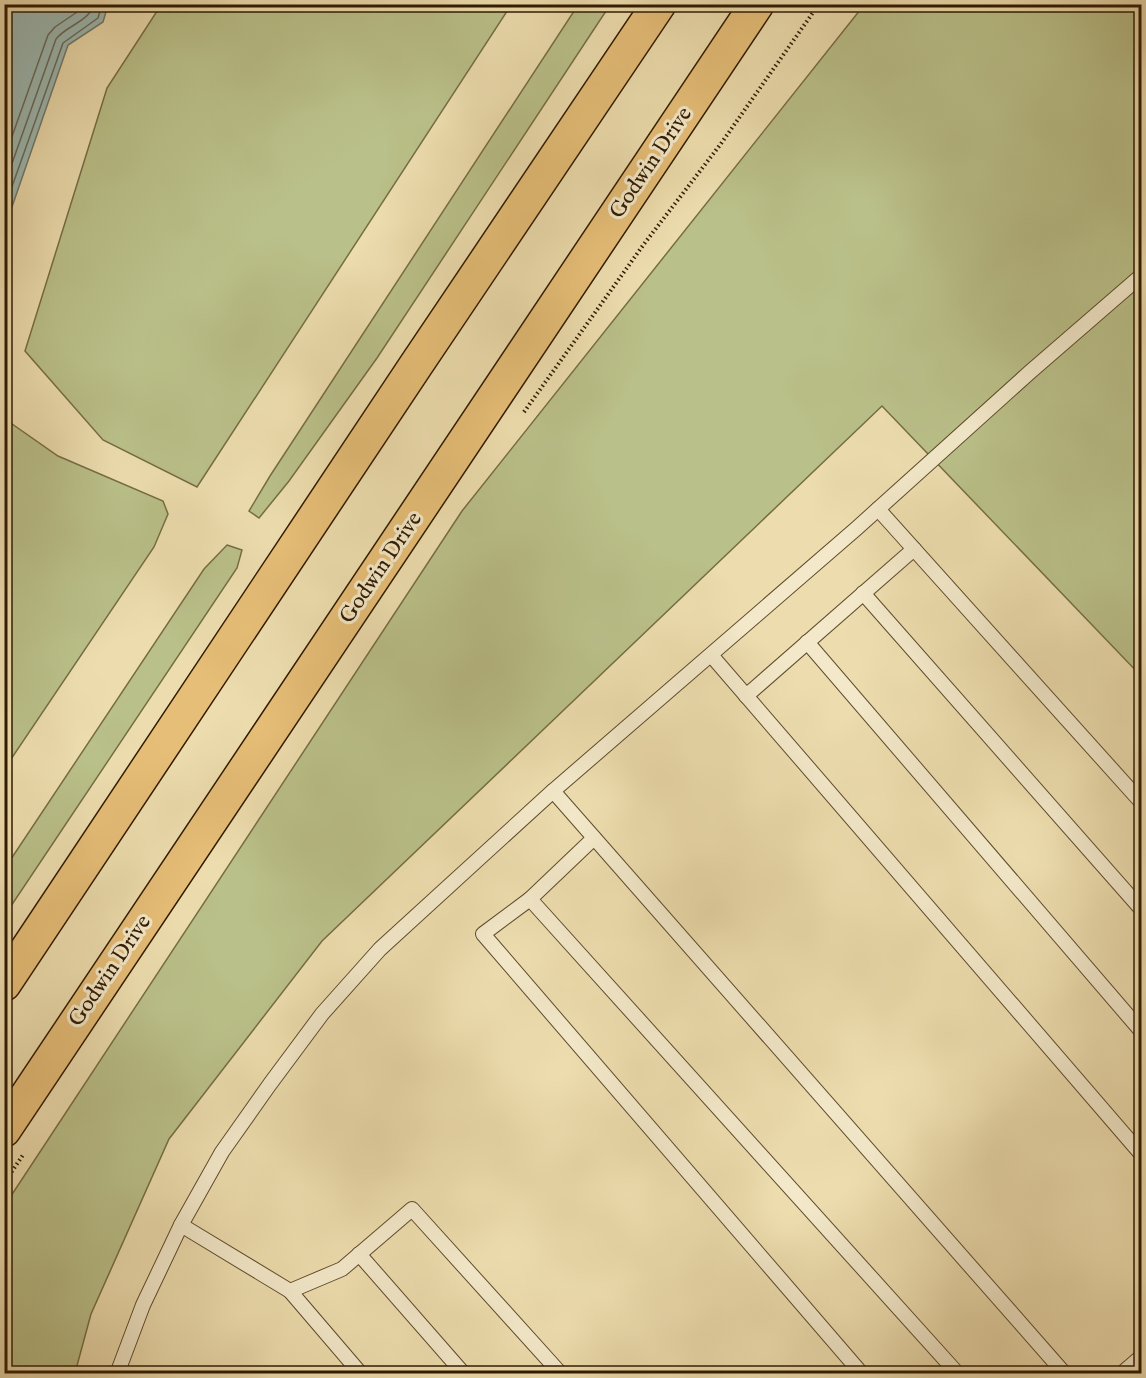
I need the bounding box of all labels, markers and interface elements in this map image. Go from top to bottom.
street label: Godwin Drive [603,102,699,224]
street label: Godwin Drive [333,507,429,629]
street label: Godwin Drive [62,910,158,1032]

